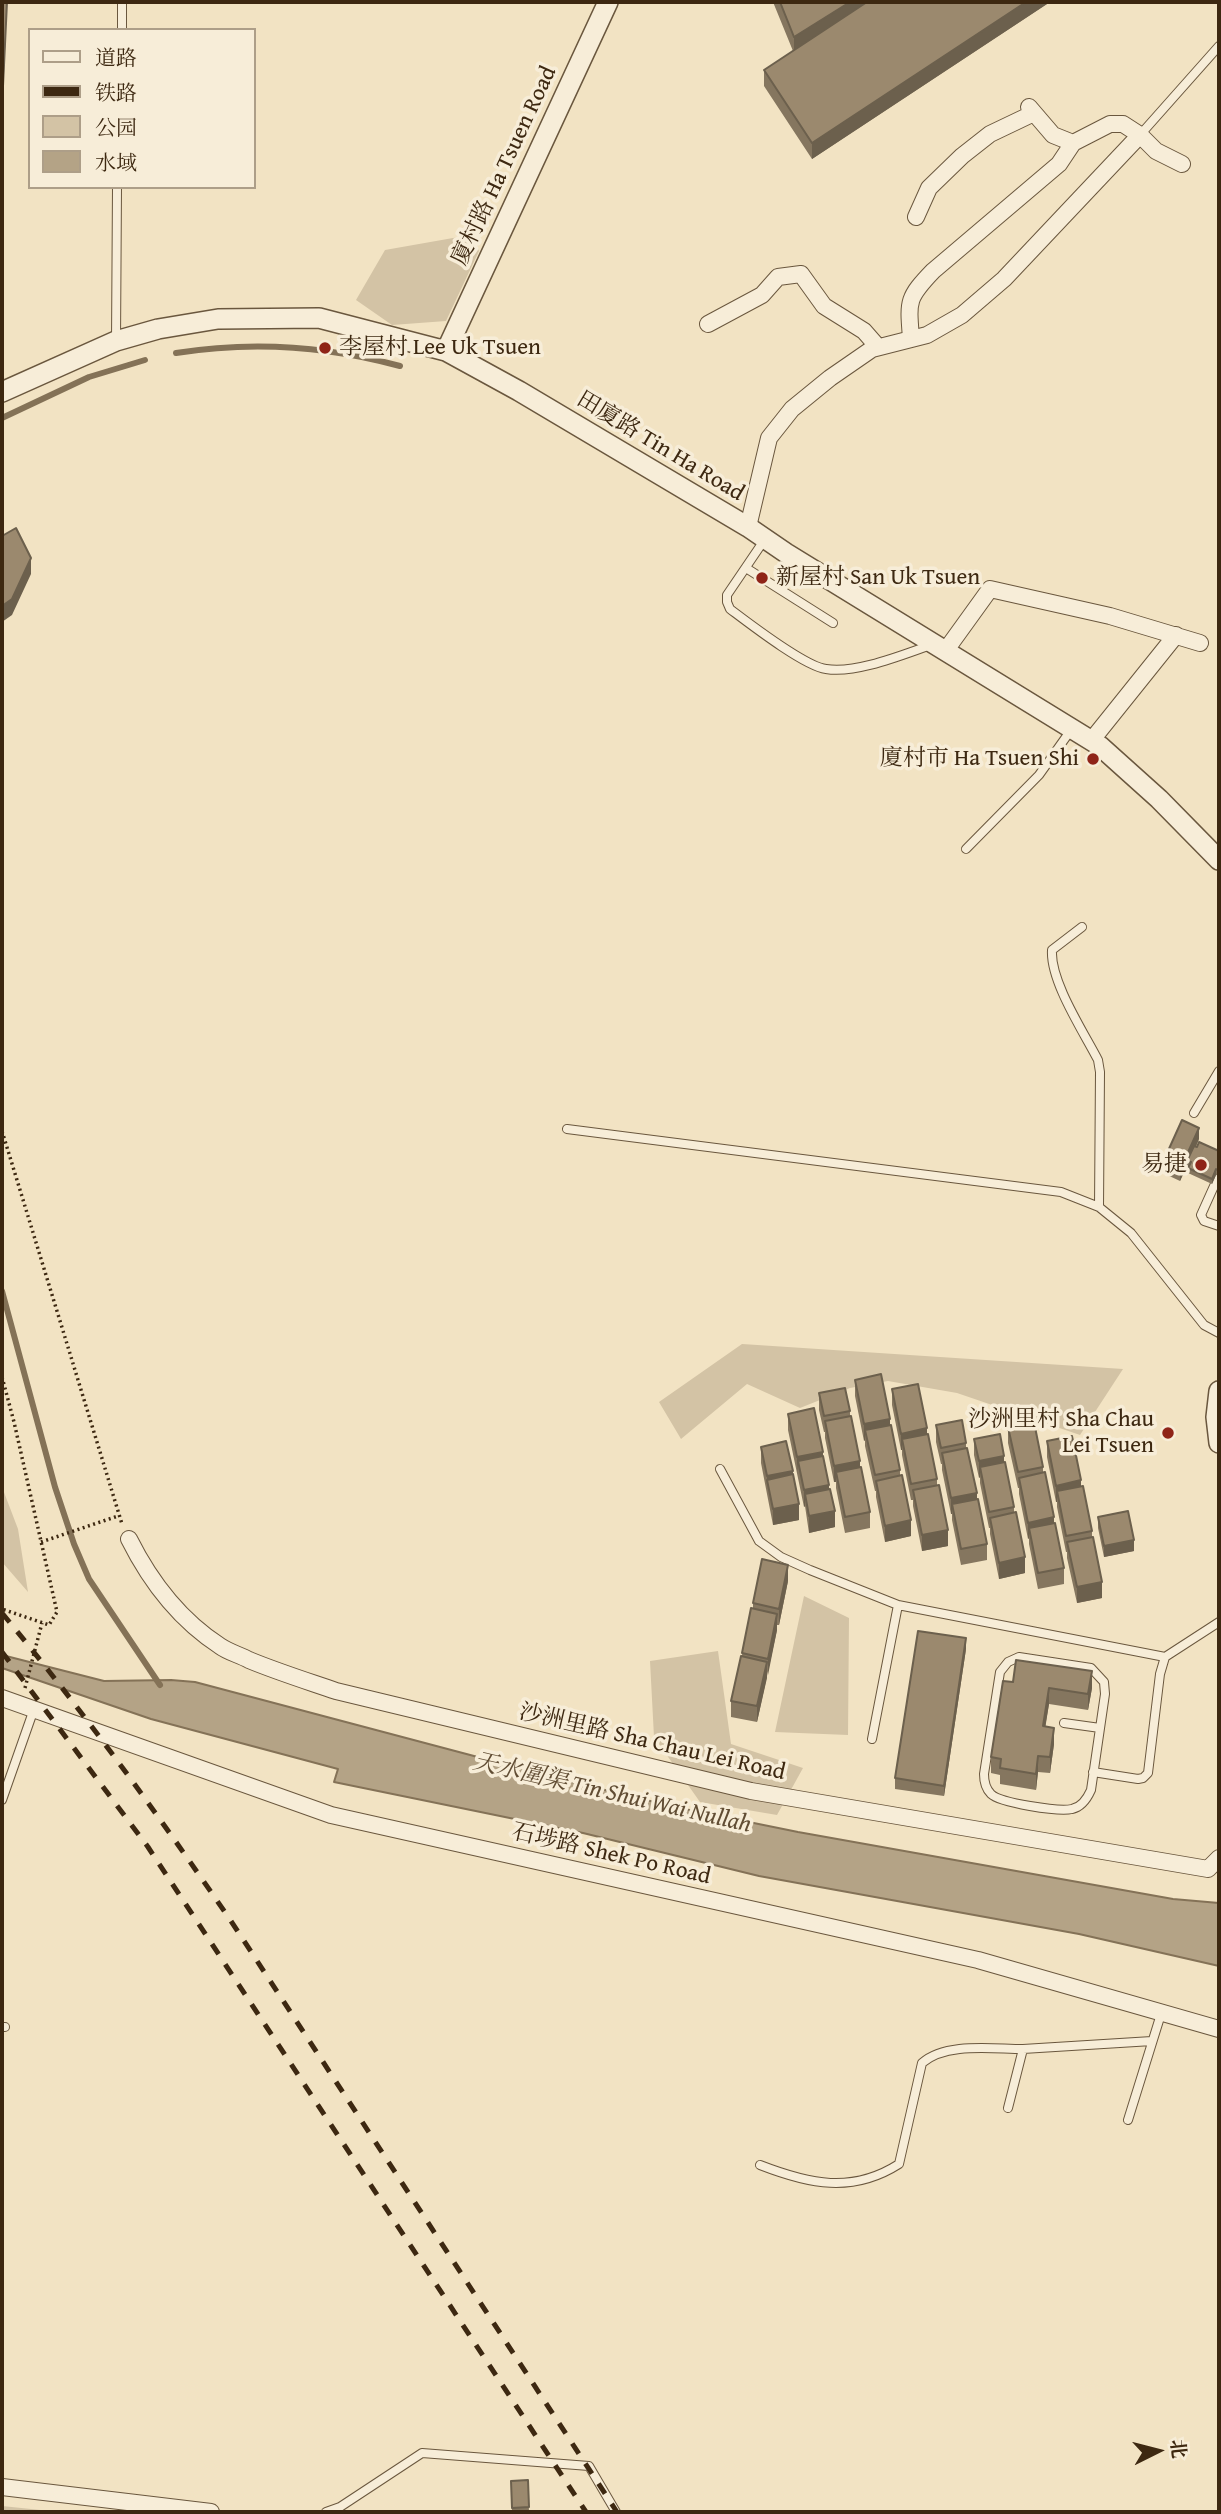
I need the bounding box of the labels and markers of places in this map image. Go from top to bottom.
place label: 李屋村 Lee Uk Tsuen [339,334,541,362]
marker: 李屋村 Lee Uk Tsuen [317,340,333,356]
place label: 新屋村 San Uk Tsuen [776,564,980,592]
marker: 新屋村 San Uk Tsuen [754,570,770,586]
place label: 廈村市 Ha Tsuen Shi [880,745,1079,773]
marker: 廈村市 Ha Tsuen Shi [1085,751,1101,767]
place label: 易捷 [1141,1151,1187,1179]
marker: 易捷 [1193,1157,1209,1173]
place label: 沙洲里村 Sha Chau Lei Tsuen [968,1406,1154,1460]
marker: 沙洲里村 Sha Chau Lei Tsuen [1160,1425,1176,1441]

